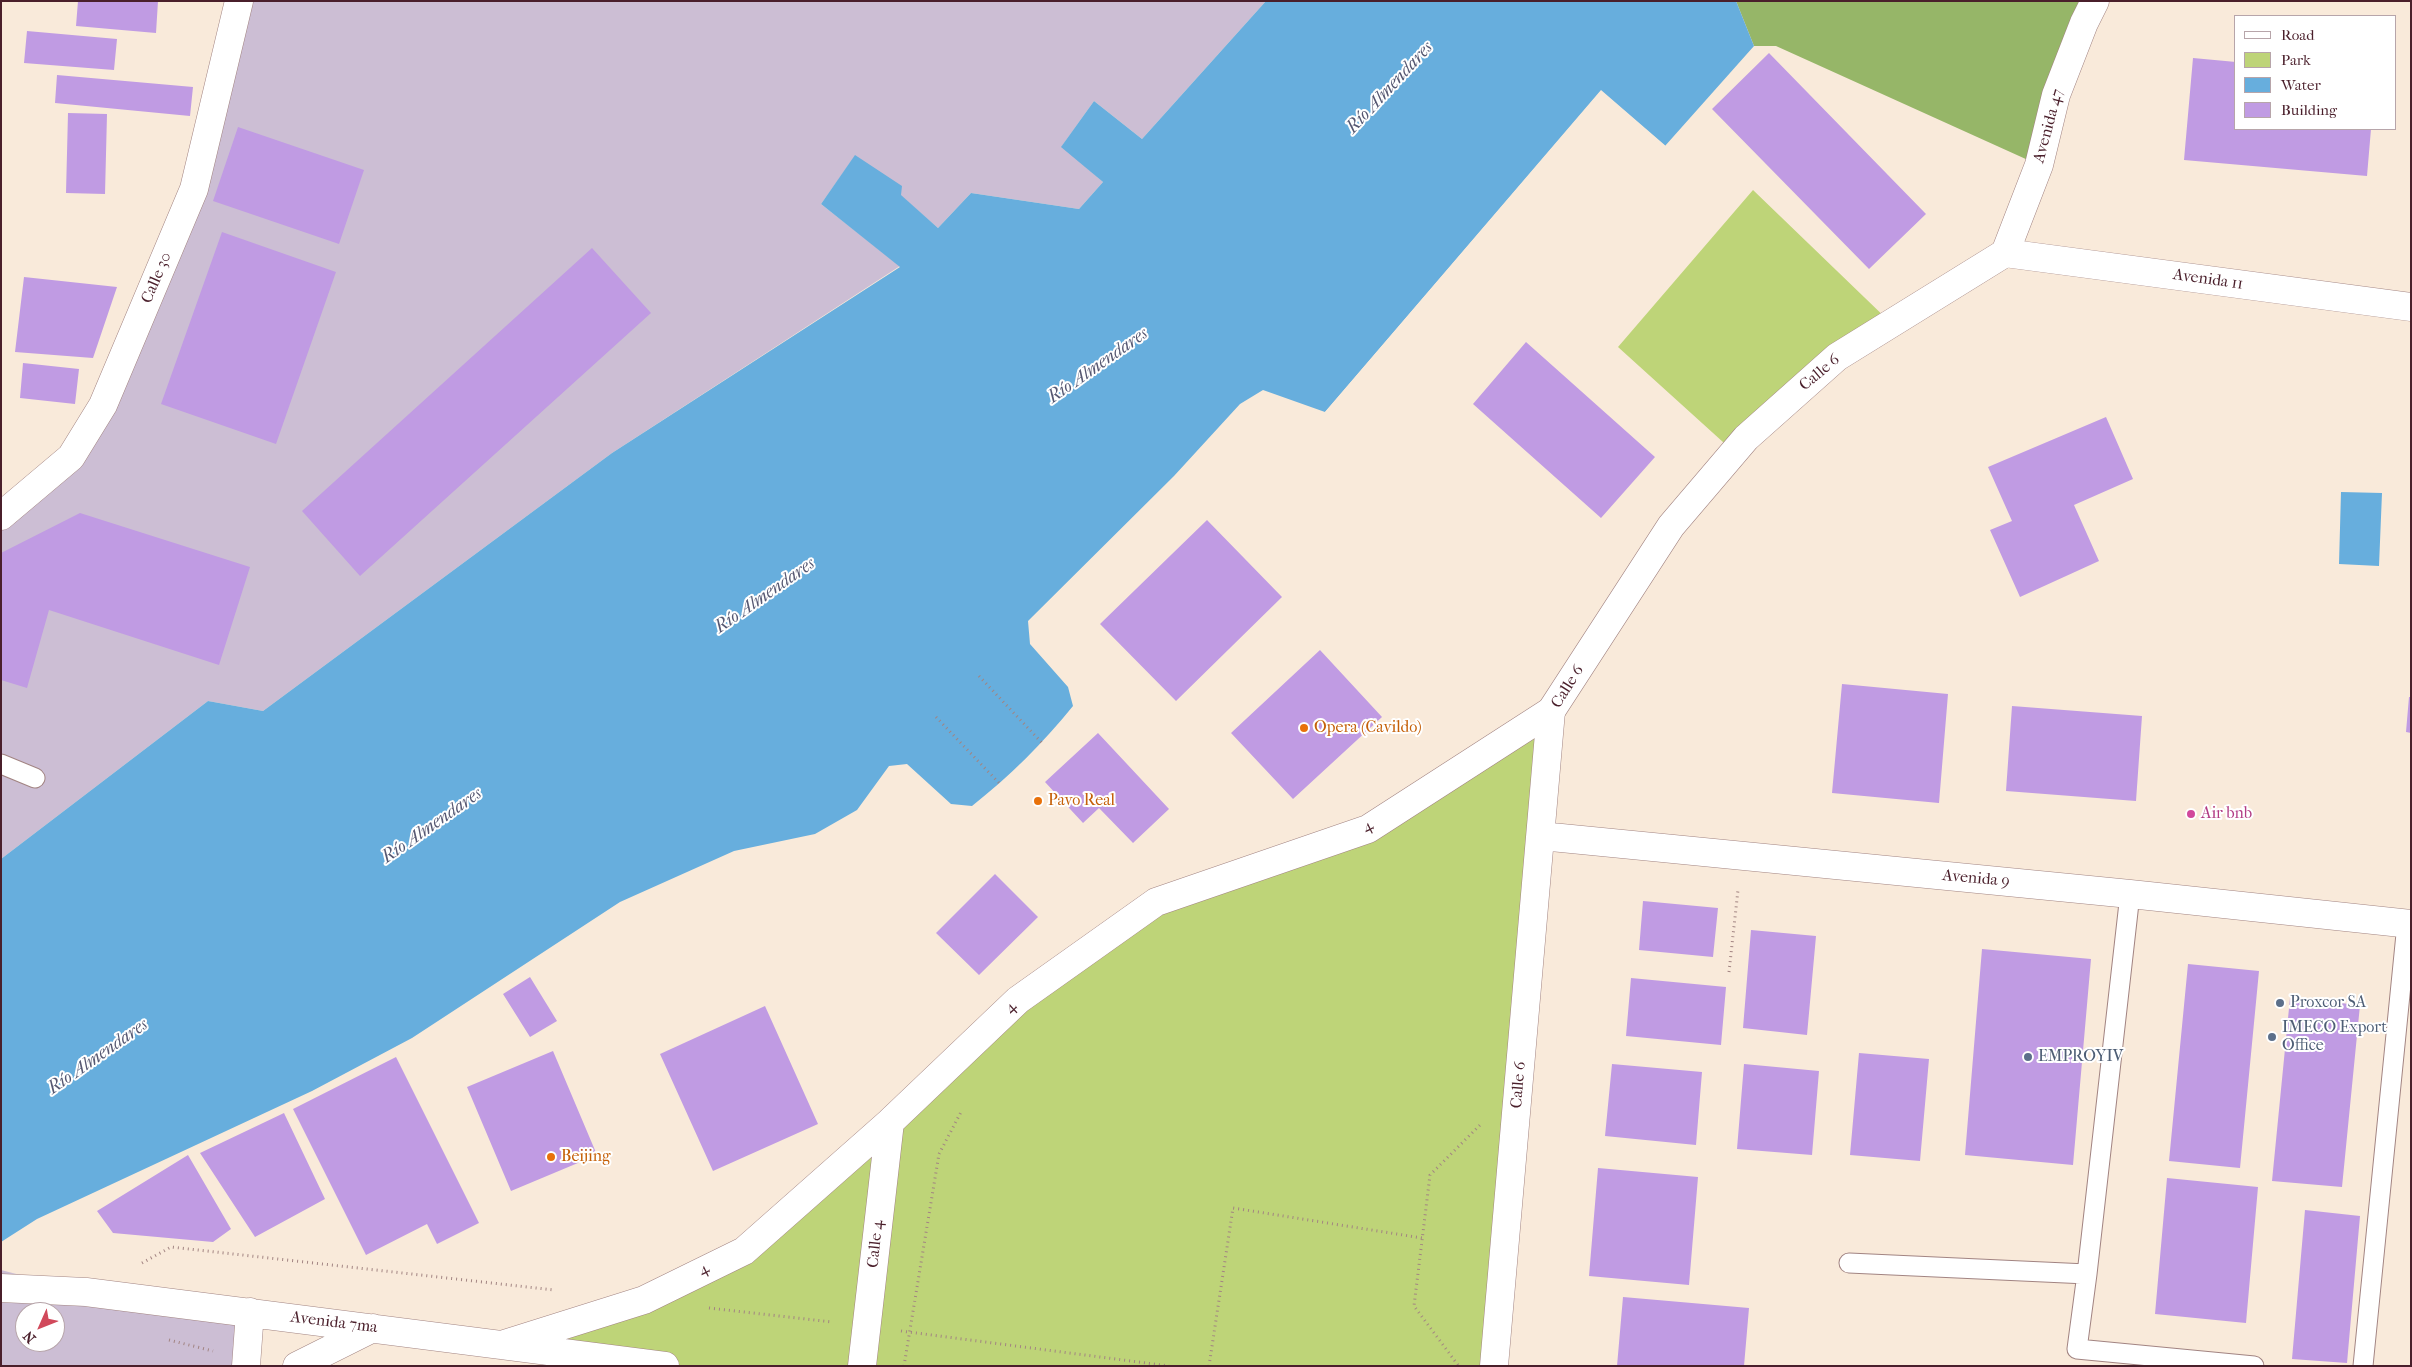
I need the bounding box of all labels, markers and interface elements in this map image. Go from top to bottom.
legend [2234,15,2397,130]
text: Road [2281,26,2314,44]
water label: Río Almendares [1342,38,1438,138]
text: Park [2281,51,2311,69]
text: Water [2281,76,2321,94]
street label: Avenida 47 [2030,87,2068,165]
text: Building [2281,101,2337,119]
street label: Calle 30 [138,250,176,306]
street label: Avenida 11 [2172,266,2244,294]
water label: Río Almendares [1044,323,1152,409]
street label: Calle 6 [1796,351,1844,395]
water label: Río Almendares [711,553,819,639]
street label: Calle 6 [1547,662,1589,712]
place label: Opera (Cavildo) [1314,718,1422,738]
marker: Opera (Cavildo) [1298,722,1310,734]
water label: Río Almendares [378,783,486,869]
place label: Pavo Real [1048,791,1115,811]
marker: Pavo Real [1032,795,1044,807]
place label: Air bnb [2201,804,2252,824]
marker: Air bnb [2185,808,2197,820]
street label: 4 [1360,816,1376,838]
street label: Avenida 9 [1942,866,2010,892]
place label: Proxcor SA [2290,993,2366,1013]
marker: Proxcor SA [2274,997,2286,1009]
street label: 4 [1001,998,1021,1018]
water label: Río Almendares [44,1014,152,1100]
place label: IMECO Export Office [2282,1018,2387,1056]
marker: IMECO Export Office [2266,1031,2278,1043]
place label: EMPROYIV [2038,1047,2123,1067]
marker: EMPROYIV [2022,1051,2034,1063]
street label: Calle 6 [1507,1061,1531,1109]
place label: Beijing [561,1147,611,1167]
marker: Beijing [545,1151,557,1163]
street label: Calle 4 [864,1219,888,1269]
street label: 4 [696,1259,712,1281]
north arrow [15,1302,65,1352]
street label: Avenida 7ma [289,1308,379,1338]
text: N [20,1327,39,1347]

